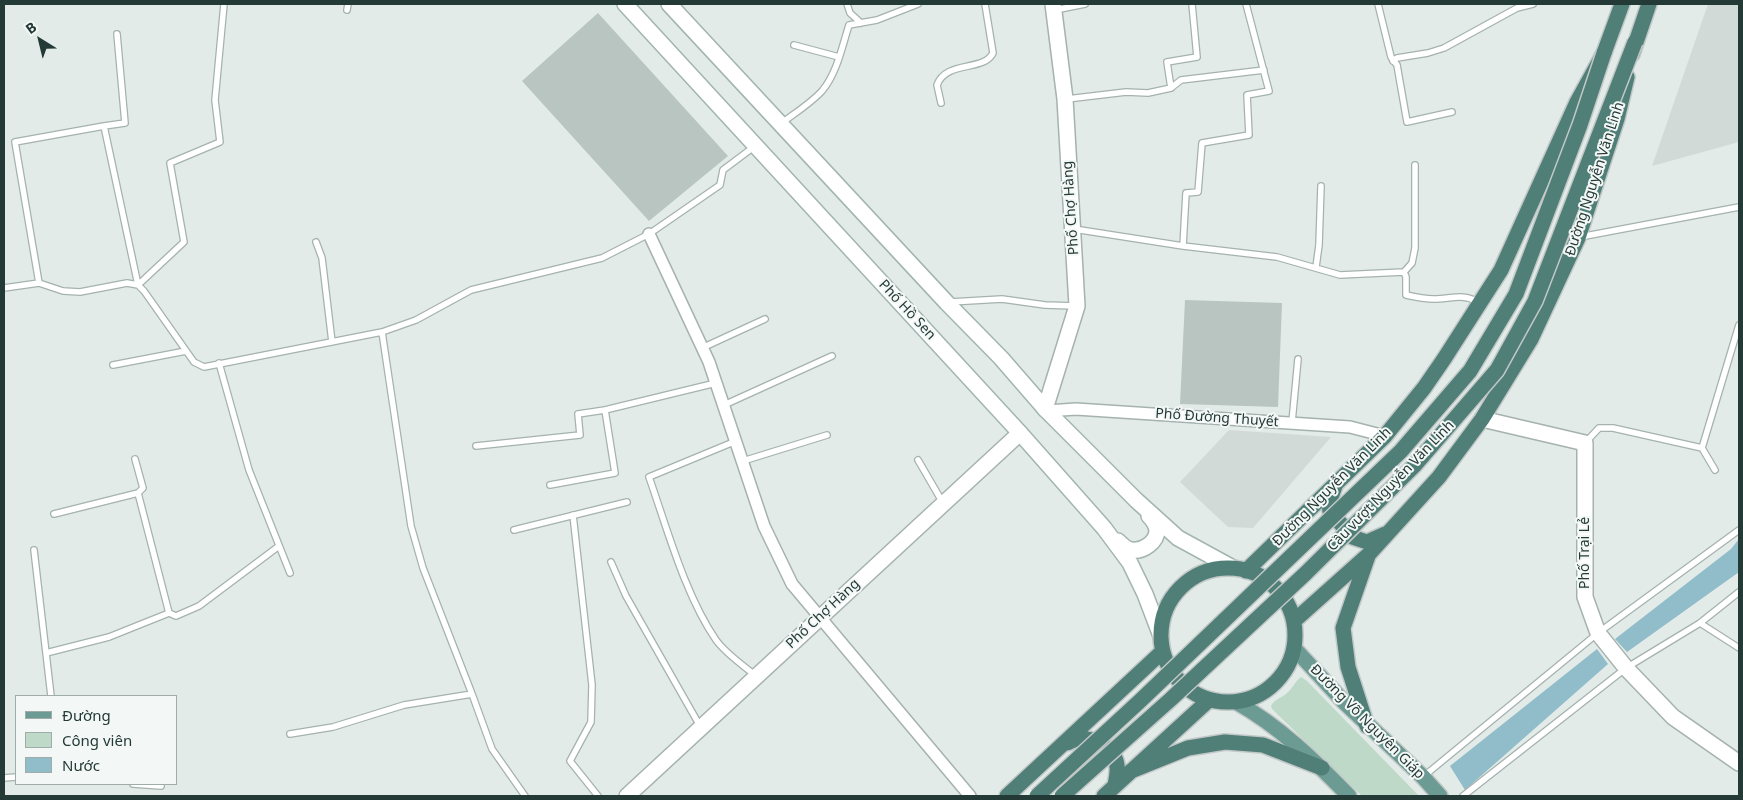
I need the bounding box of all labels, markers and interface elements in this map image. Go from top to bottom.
north arrow [15,15,65,65]
text: B [22,17,40,38]
street label: Đường Nguyễn Văn Linh [1562,100,1628,258]
street label: Phố Chợ Hàng [1059,160,1083,256]
street label: Phố Hồ Sen [875,276,939,344]
street label: Phố Đường Thuyết [1155,405,1279,431]
street label: Cầu vượt Nguyễn Văn Linh [1324,417,1458,555]
street label: Đường Nguyễn Văn Linh [1269,424,1395,550]
street label: Phố Trại Lẻ [1577,517,1593,589]
street label: Phố Chợ Hàng [783,576,863,652]
street label: Đường Võ Nguyên Giáp [1306,661,1428,783]
legend [15,695,178,785]
text: Đường [62,705,111,725]
text: Công viên [62,730,132,750]
text: Nước [62,755,100,775]

